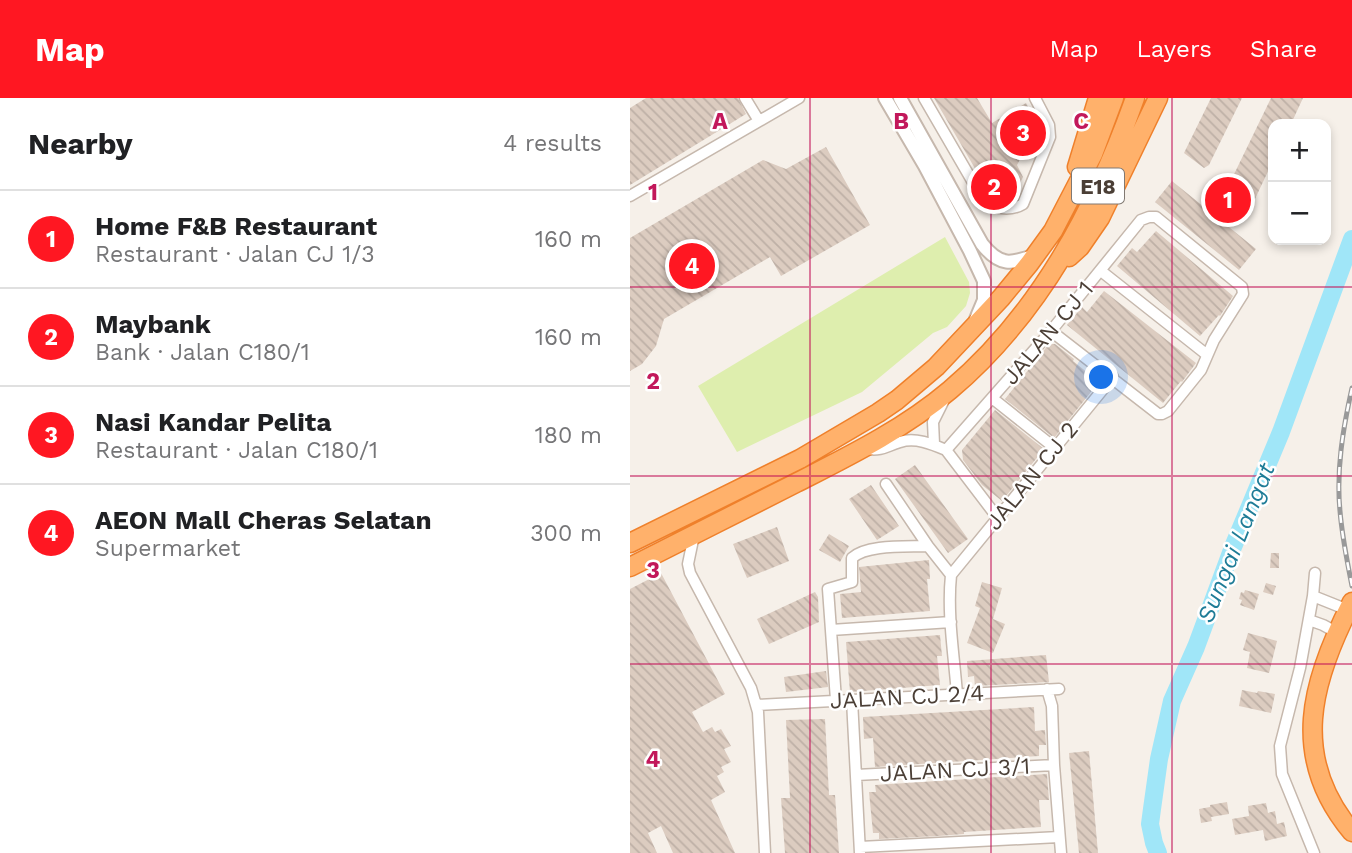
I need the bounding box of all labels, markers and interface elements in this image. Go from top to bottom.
text: Map [35,30,105,69]
text: Map [1050,35,1098,63]
text: Layers [1136,35,1212,63]
text: Share [1250,35,1317,63]
pin: 3 [1000,107,1046,159]
text: A [712,108,728,135]
text: B [893,108,909,135]
text: C [1073,108,1089,135]
map controls [1268,119,1331,245]
button: + [1268,119,1331,182]
text: Nearby [28,126,133,161]
text: 4 results [503,130,602,157]
pin: 2 [971,161,1017,213]
road number: E18 [1072,168,1124,204]
pin: 1 [1205,174,1251,226]
text: 1 [648,179,658,206]
button: − [1268,182,1331,245]
text: Home F&B Restaurant [95,211,377,241]
text: 1 [46,226,56,253]
text: 160 m [535,226,602,253]
pin: 4 [669,240,715,292]
text: Restaurant · Jalan CJ 1/3 [95,241,375,268]
street label: JALAN CJ 1 [997,276,1099,390]
text: Maybank [95,309,211,339]
text: 2 [44,324,58,351]
text: 160 m [535,324,602,351]
text: Bank · Jalan C180/1 [95,339,310,366]
your location [1084,360,1118,394]
text: 2 [646,368,660,395]
text: Nasi Kandar Pelita [95,407,331,437]
street label: JALAN CJ 2 [980,416,1084,536]
text: 3 [44,422,58,449]
text: 180 m [535,422,602,449]
text: Restaurant · Jalan C180/1 [95,437,378,464]
water label: Sungai Langat [1191,458,1281,627]
text: AEON Mall Cheras Selatan [95,505,432,535]
text: 4 [44,520,58,547]
text: 300 m [530,520,602,547]
text: Supermarket [95,535,240,562]
text: 3 [646,557,660,584]
street label: JALAN CJ 2/4 [829,679,985,715]
text: 4 [646,746,661,773]
street label: JALAN CJ 3/1 [879,753,1031,787]

